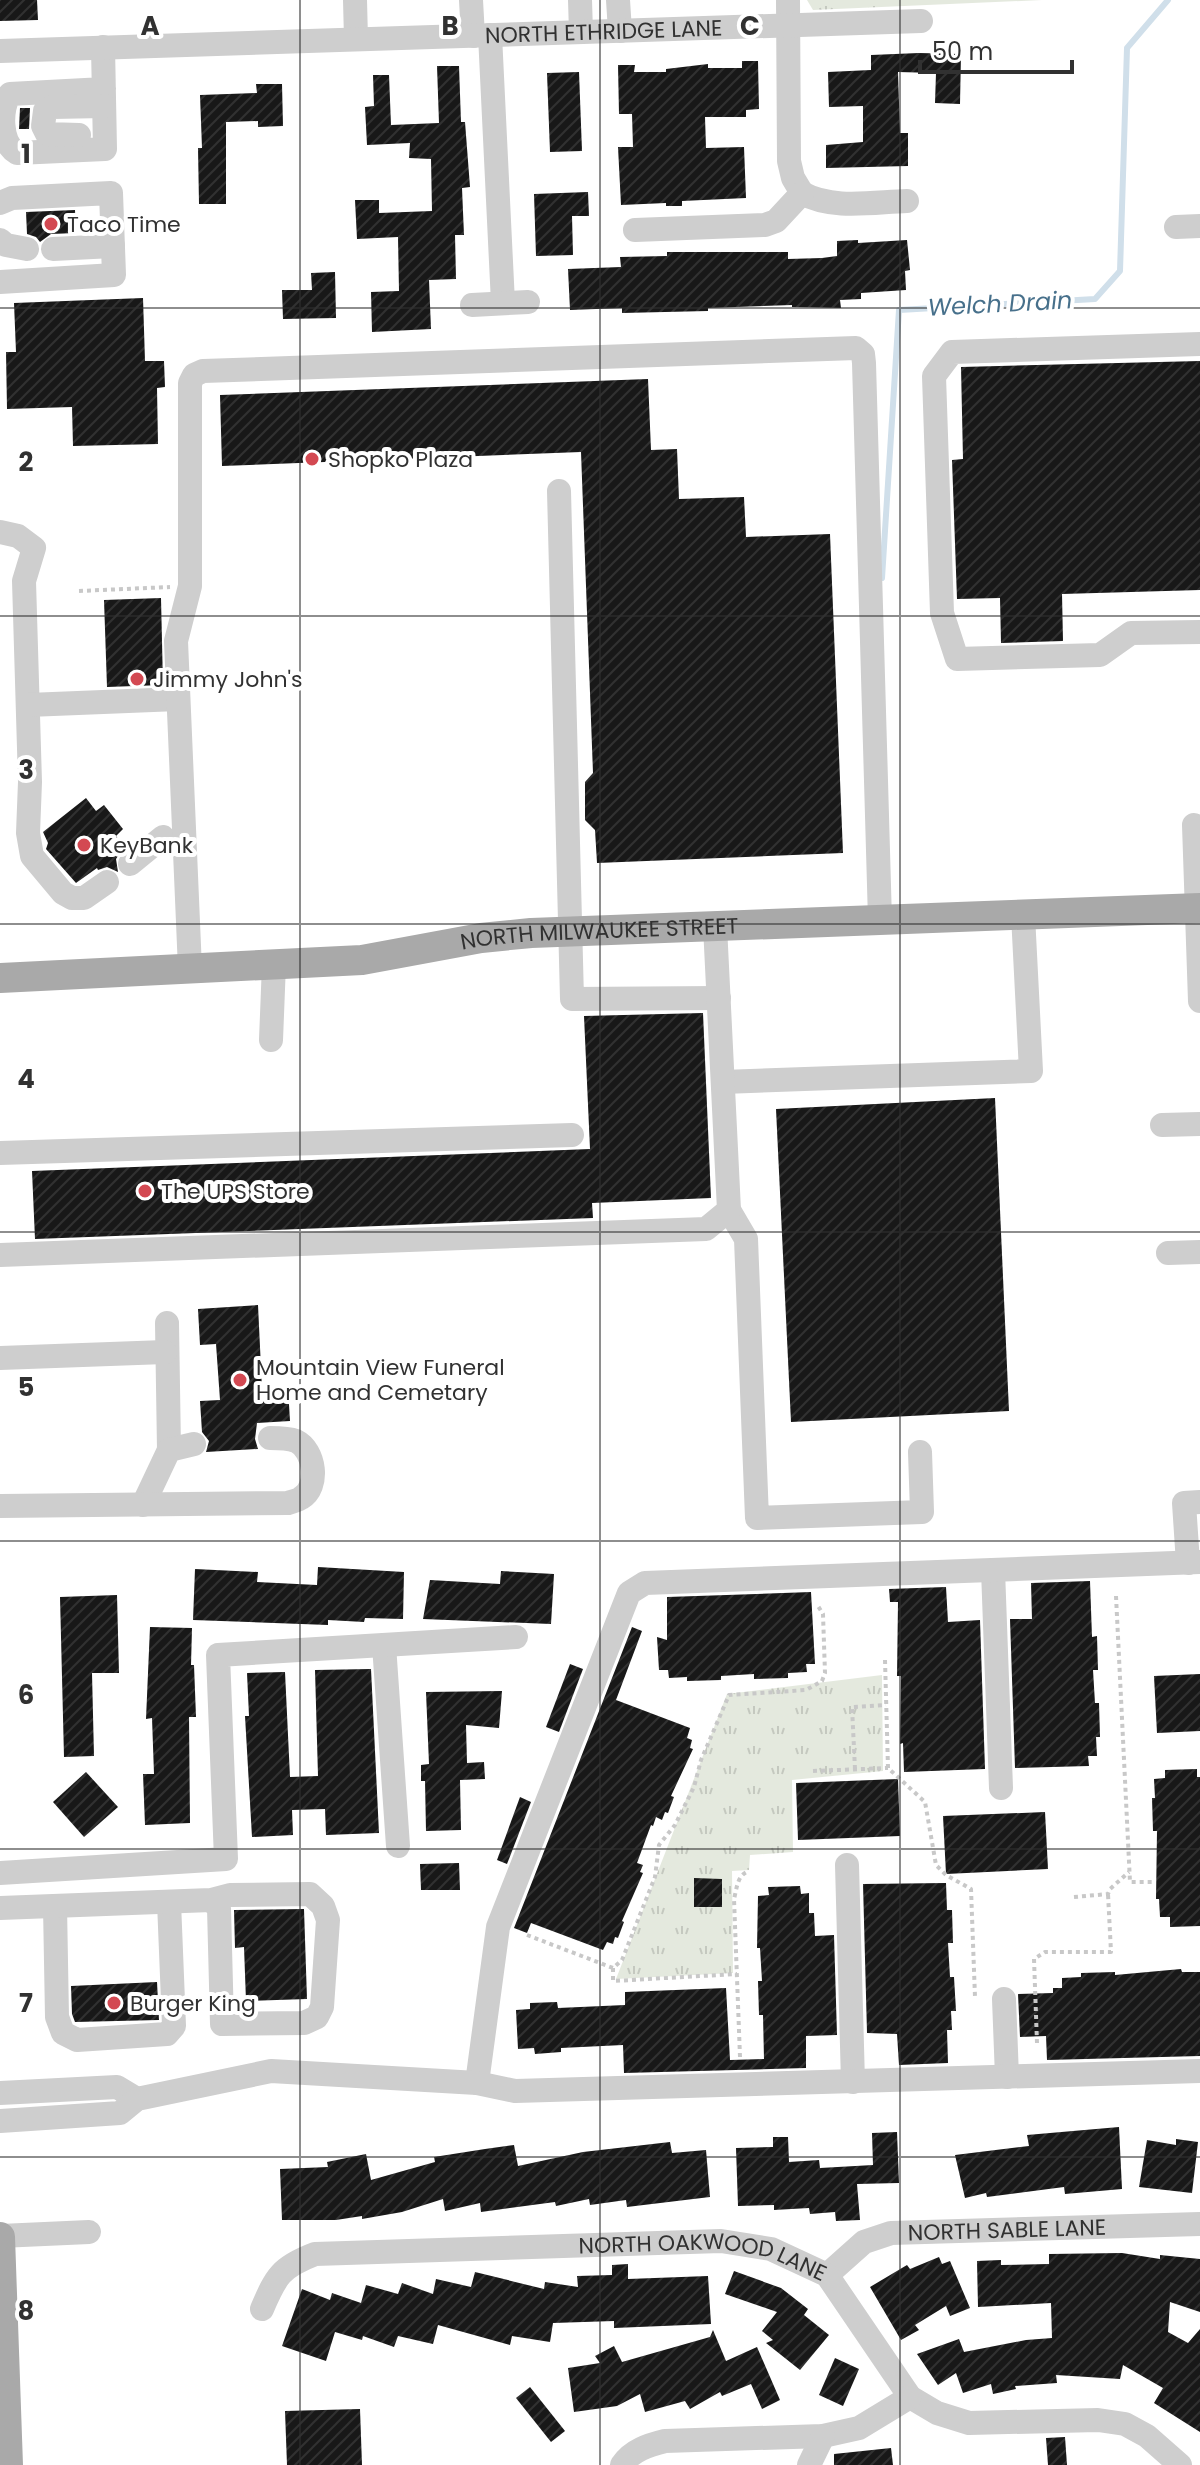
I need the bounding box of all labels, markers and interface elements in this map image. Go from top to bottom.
text: A [140,8,160,44]
text: B [441,8,459,44]
text: C [740,8,760,44]
street label: NORTH ETHRIDGE LANE [485,12,723,51]
scale bar [920,24,1072,74]
text: 50 m [932,35,993,68]
text: 1 [21,136,31,172]
place label: Taco Time [67,209,181,240]
marker: Taco Time [42,215,60,233]
water label: Welch Drain [927,283,1073,324]
text: 2 [19,444,34,480]
place label: Shopko Plaza [328,444,473,475]
marker: Shopko Plaza [303,450,321,468]
place label: Jimmy John's [153,664,303,695]
marker: Jimmy John's [128,670,146,688]
text: 3 [18,752,34,788]
place label: KeyBank [100,830,194,861]
marker: KeyBank [75,836,93,854]
street label: NORTH MILWAUKEE STREET [458,910,739,958]
text: 4 [17,1061,35,1097]
place label: The UPS Store [161,1176,310,1207]
marker: The UPS Store [136,1182,154,1200]
place label: Mountain View Funeral Home and Cemetary [256,1352,505,1408]
text: 5 [18,1369,34,1405]
marker: Mountain View Funeral Home and Cemetary [231,1371,249,1389]
text: 6 [18,1677,34,1713]
text: 7 [19,1985,33,2021]
place label: Burger King [130,1988,256,2019]
marker: Burger King [105,1994,123,2012]
street label: NORTH SABLE LANE [907,2212,1106,2249]
street label: NORTH OAKWOOD LANE [578,2226,832,2289]
text: 8 [18,2293,34,2329]

